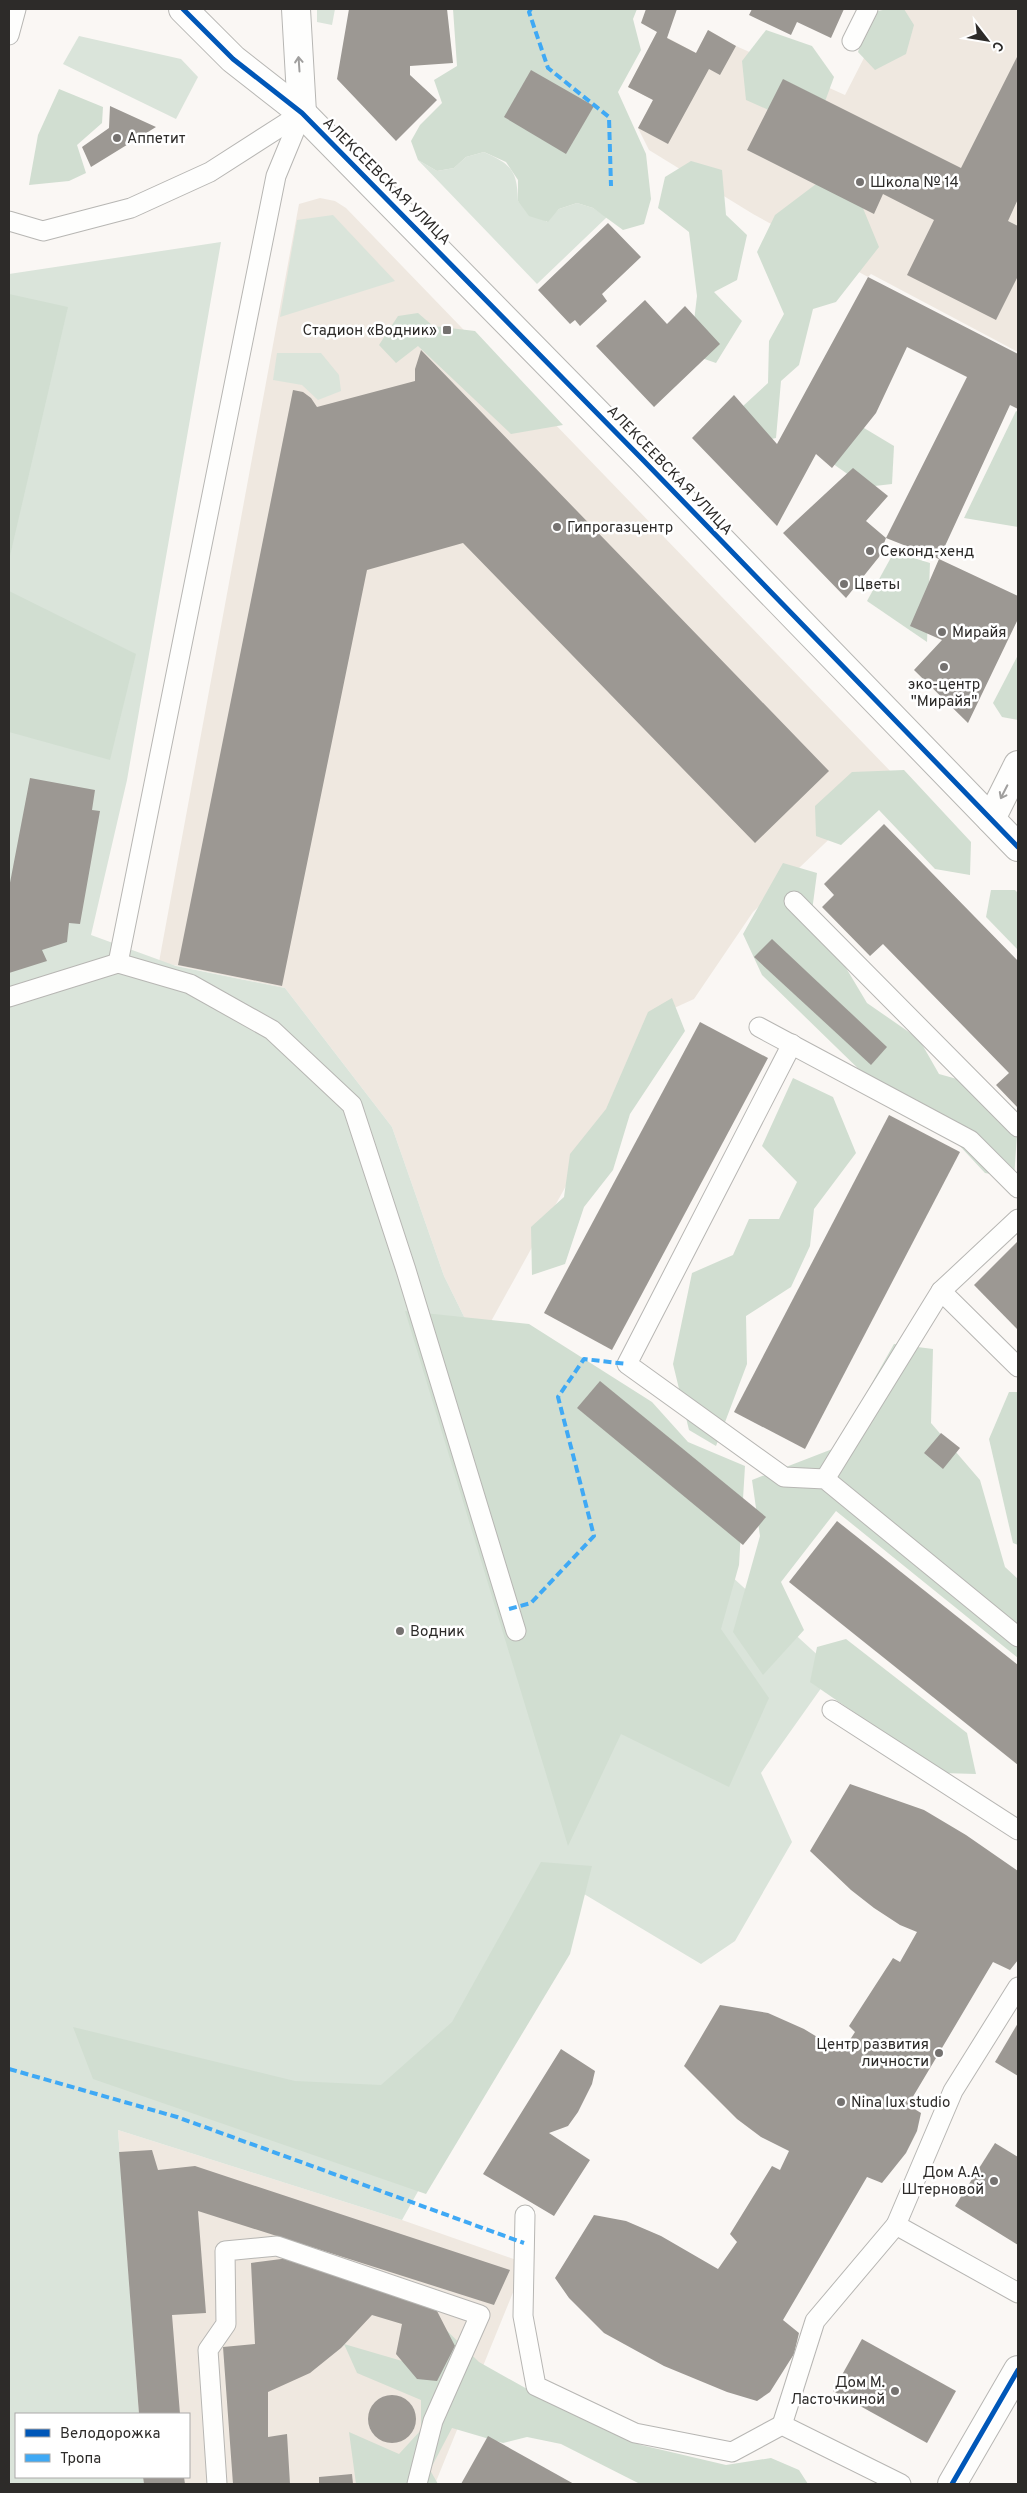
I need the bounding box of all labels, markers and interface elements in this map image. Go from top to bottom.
north arrow [962,15,1012,65]
text: С [987,38,1006,54]
one-way arrow [294,56,303,72]
street label: АЛЕКСЕЕВСКАЯ УЛИЦА [318,114,454,250]
place label: Аппетит [127,130,186,149]
marker: Аппетит [111,132,123,144]
place label: Школа № 14 [870,174,959,193]
marker: Школа № 14 [854,176,866,188]
place label: Стадион «Водник» [302,322,437,341]
marker: Стадион «Водник» [441,324,453,336]
street label: АЛЕКСЕЕВСКАЯ УЛИЦА [602,402,736,540]
place label: Гипрогазцентр [567,519,673,538]
marker: Гипрогазцентр [551,521,563,533]
place label: Секонд-хенд [880,543,974,562]
marker: Секонд-хенд [864,545,876,557]
place label: Цветы [854,576,900,595]
marker: Цветы [838,578,850,590]
place label: Мирайя [952,624,1006,643]
marker: Мирайя [936,626,948,638]
marker: эко-центр "Мирайя" [938,661,950,673]
place label: эко-центр "Мирайя" [908,676,980,712]
one-way arrow [999,784,1008,799]
place label: Водник [410,1623,465,1642]
marker: Водник [394,1625,406,1637]
place label: Центр развития личности [816,2036,929,2072]
marker: Центр развития личности [933,2047,945,2059]
place label: Nina lux studio [851,2094,950,2113]
marker: Nina lux studio [835,2096,847,2108]
place label: Дом А.А. Штерновой [902,2164,984,2200]
marker: Дом А.А. Штерновой [988,2175,1000,2187]
place label: Дом М. Ласточкиной [790,2374,885,2410]
marker: Дом М. Ласточкиной [889,2385,901,2397]
legend [15,2413,190,2478]
text: Велодорожка [60,2425,160,2444]
text: Тропа [60,2450,101,2469]

